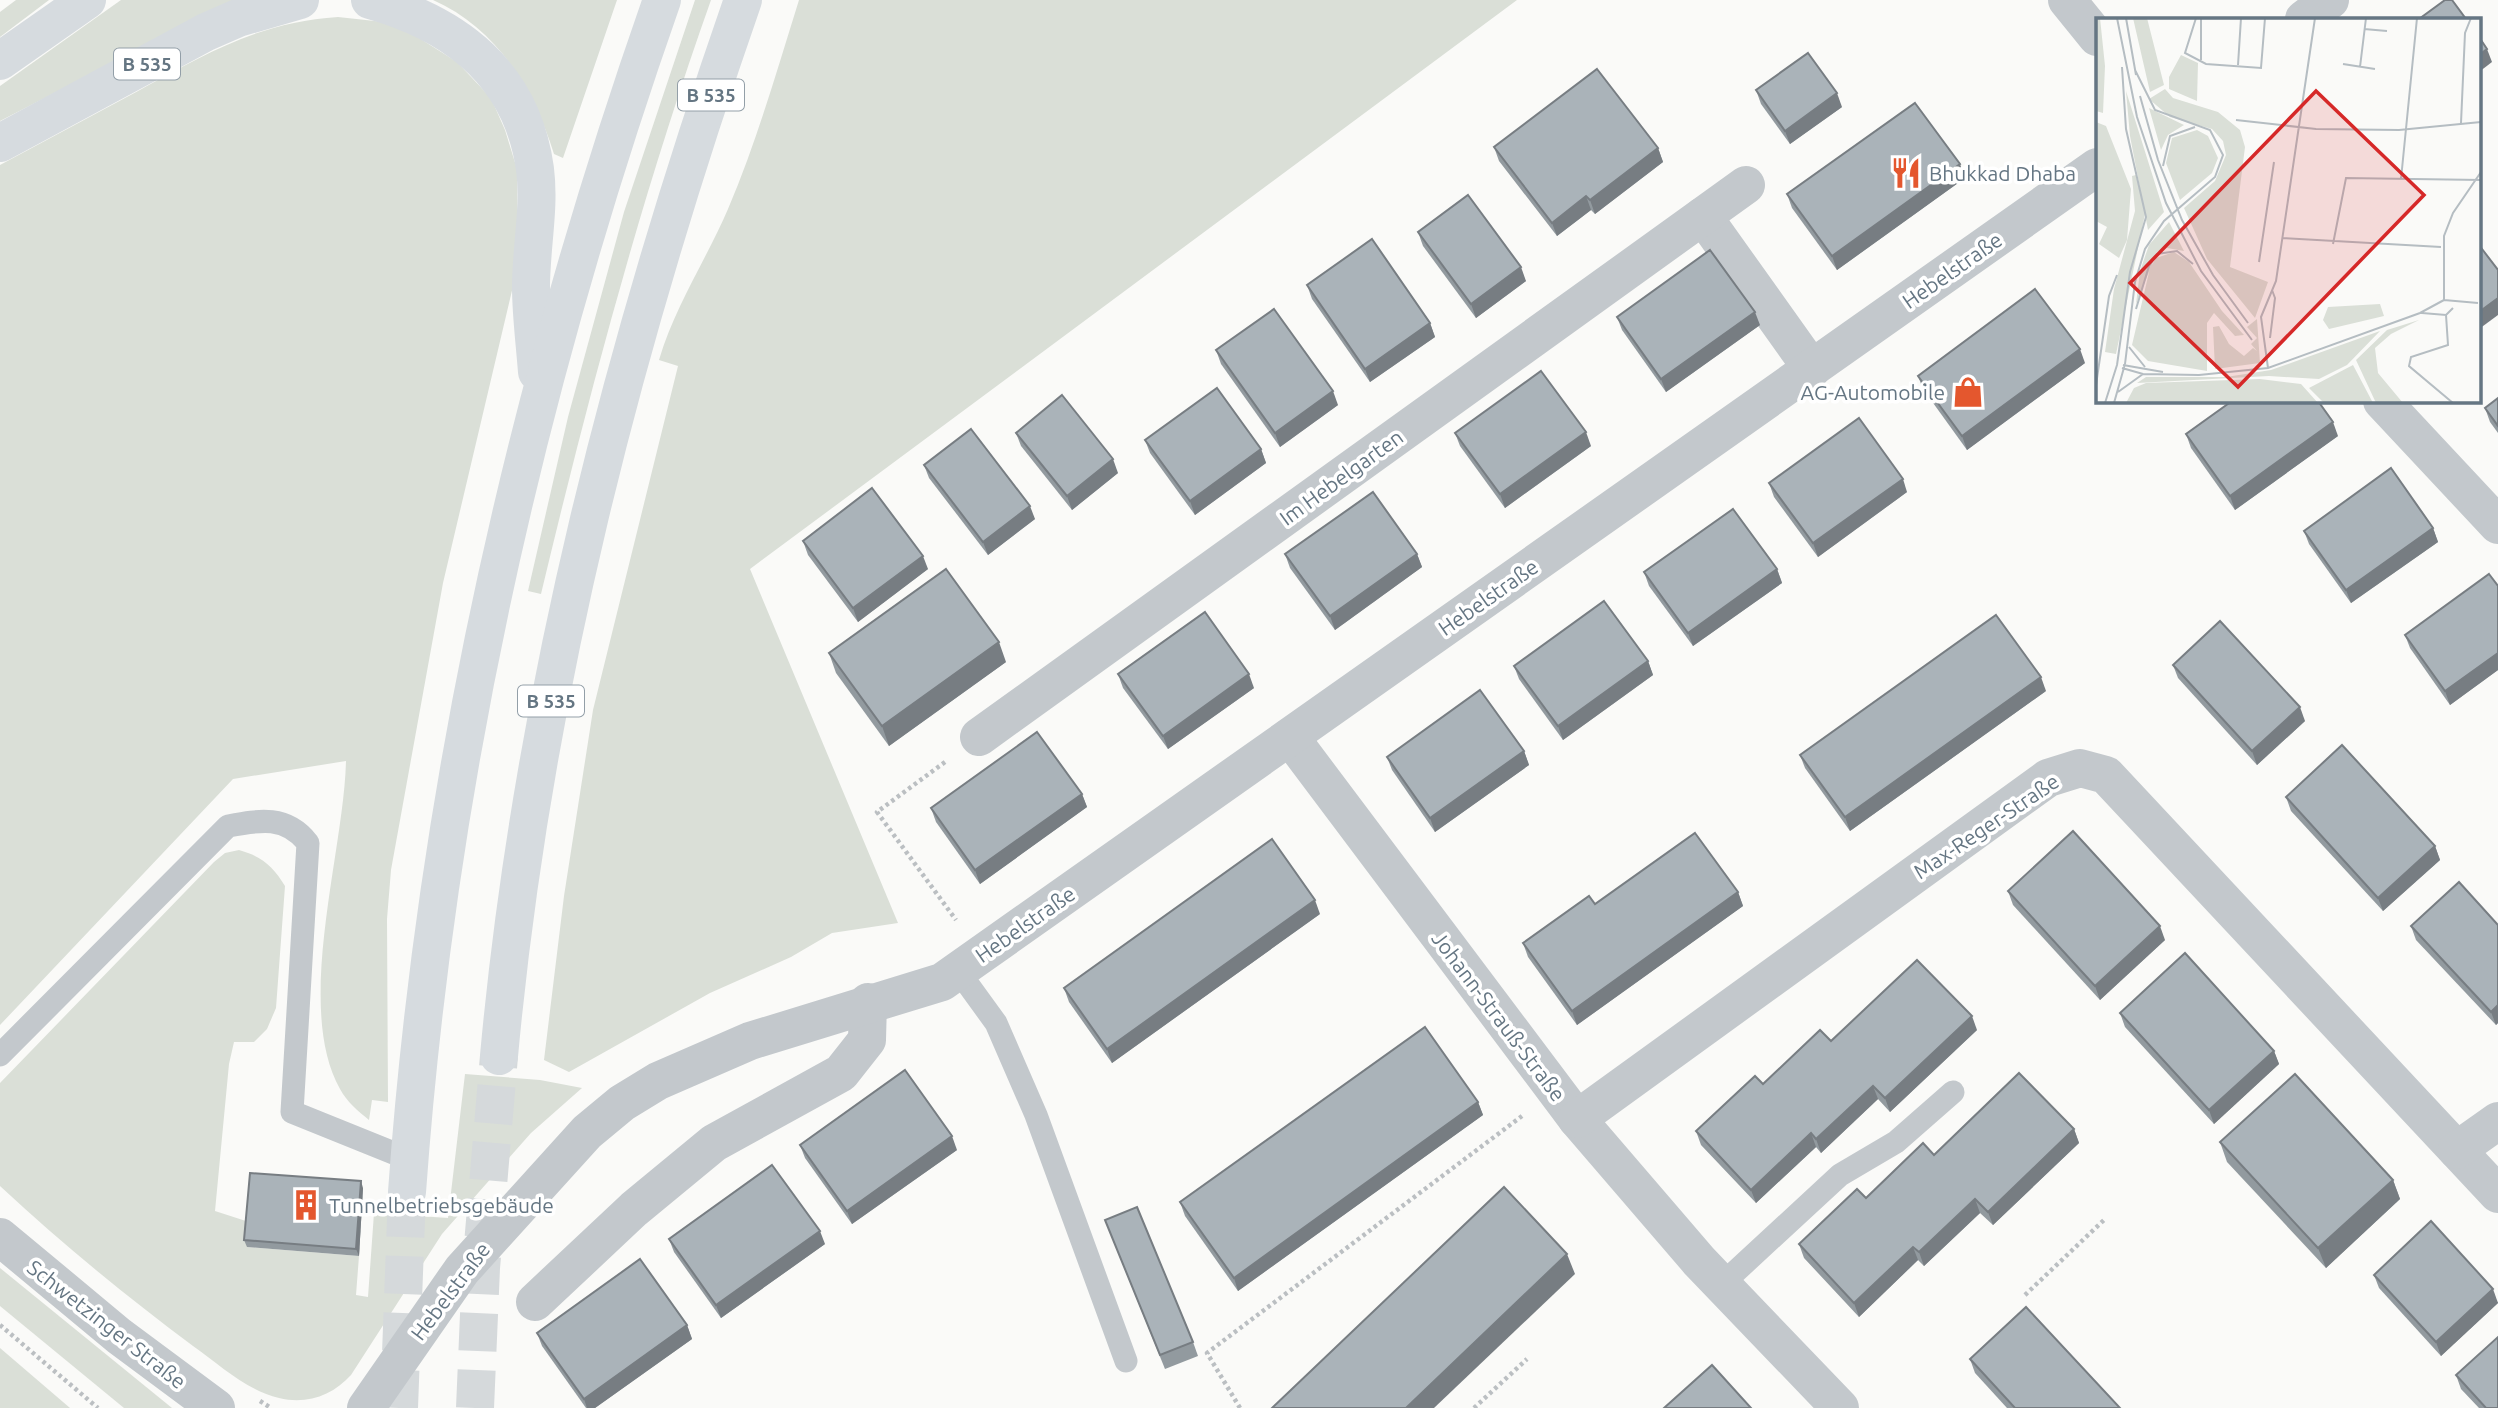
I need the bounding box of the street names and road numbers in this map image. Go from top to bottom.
road number: B 535 [114,48,180,80]
road number: B 535 [678,80,744,110]
street label: Hebelstraße [1898,227,2006,313]
street label: Im Hebelgarten [1275,424,1407,530]
street label: Hebelstraße [1434,554,1542,640]
road number: B 535 [518,686,584,716]
street label: Max-Reger-Straße [1909,769,2063,883]
street label: Hebelstraße [971,881,1079,967]
street label: Johann-Strauß-Straße [1427,926,1571,1106]
street label: Hebelstraße [406,1237,494,1345]
street label: Schwetzinger Straße [23,1255,191,1393]

